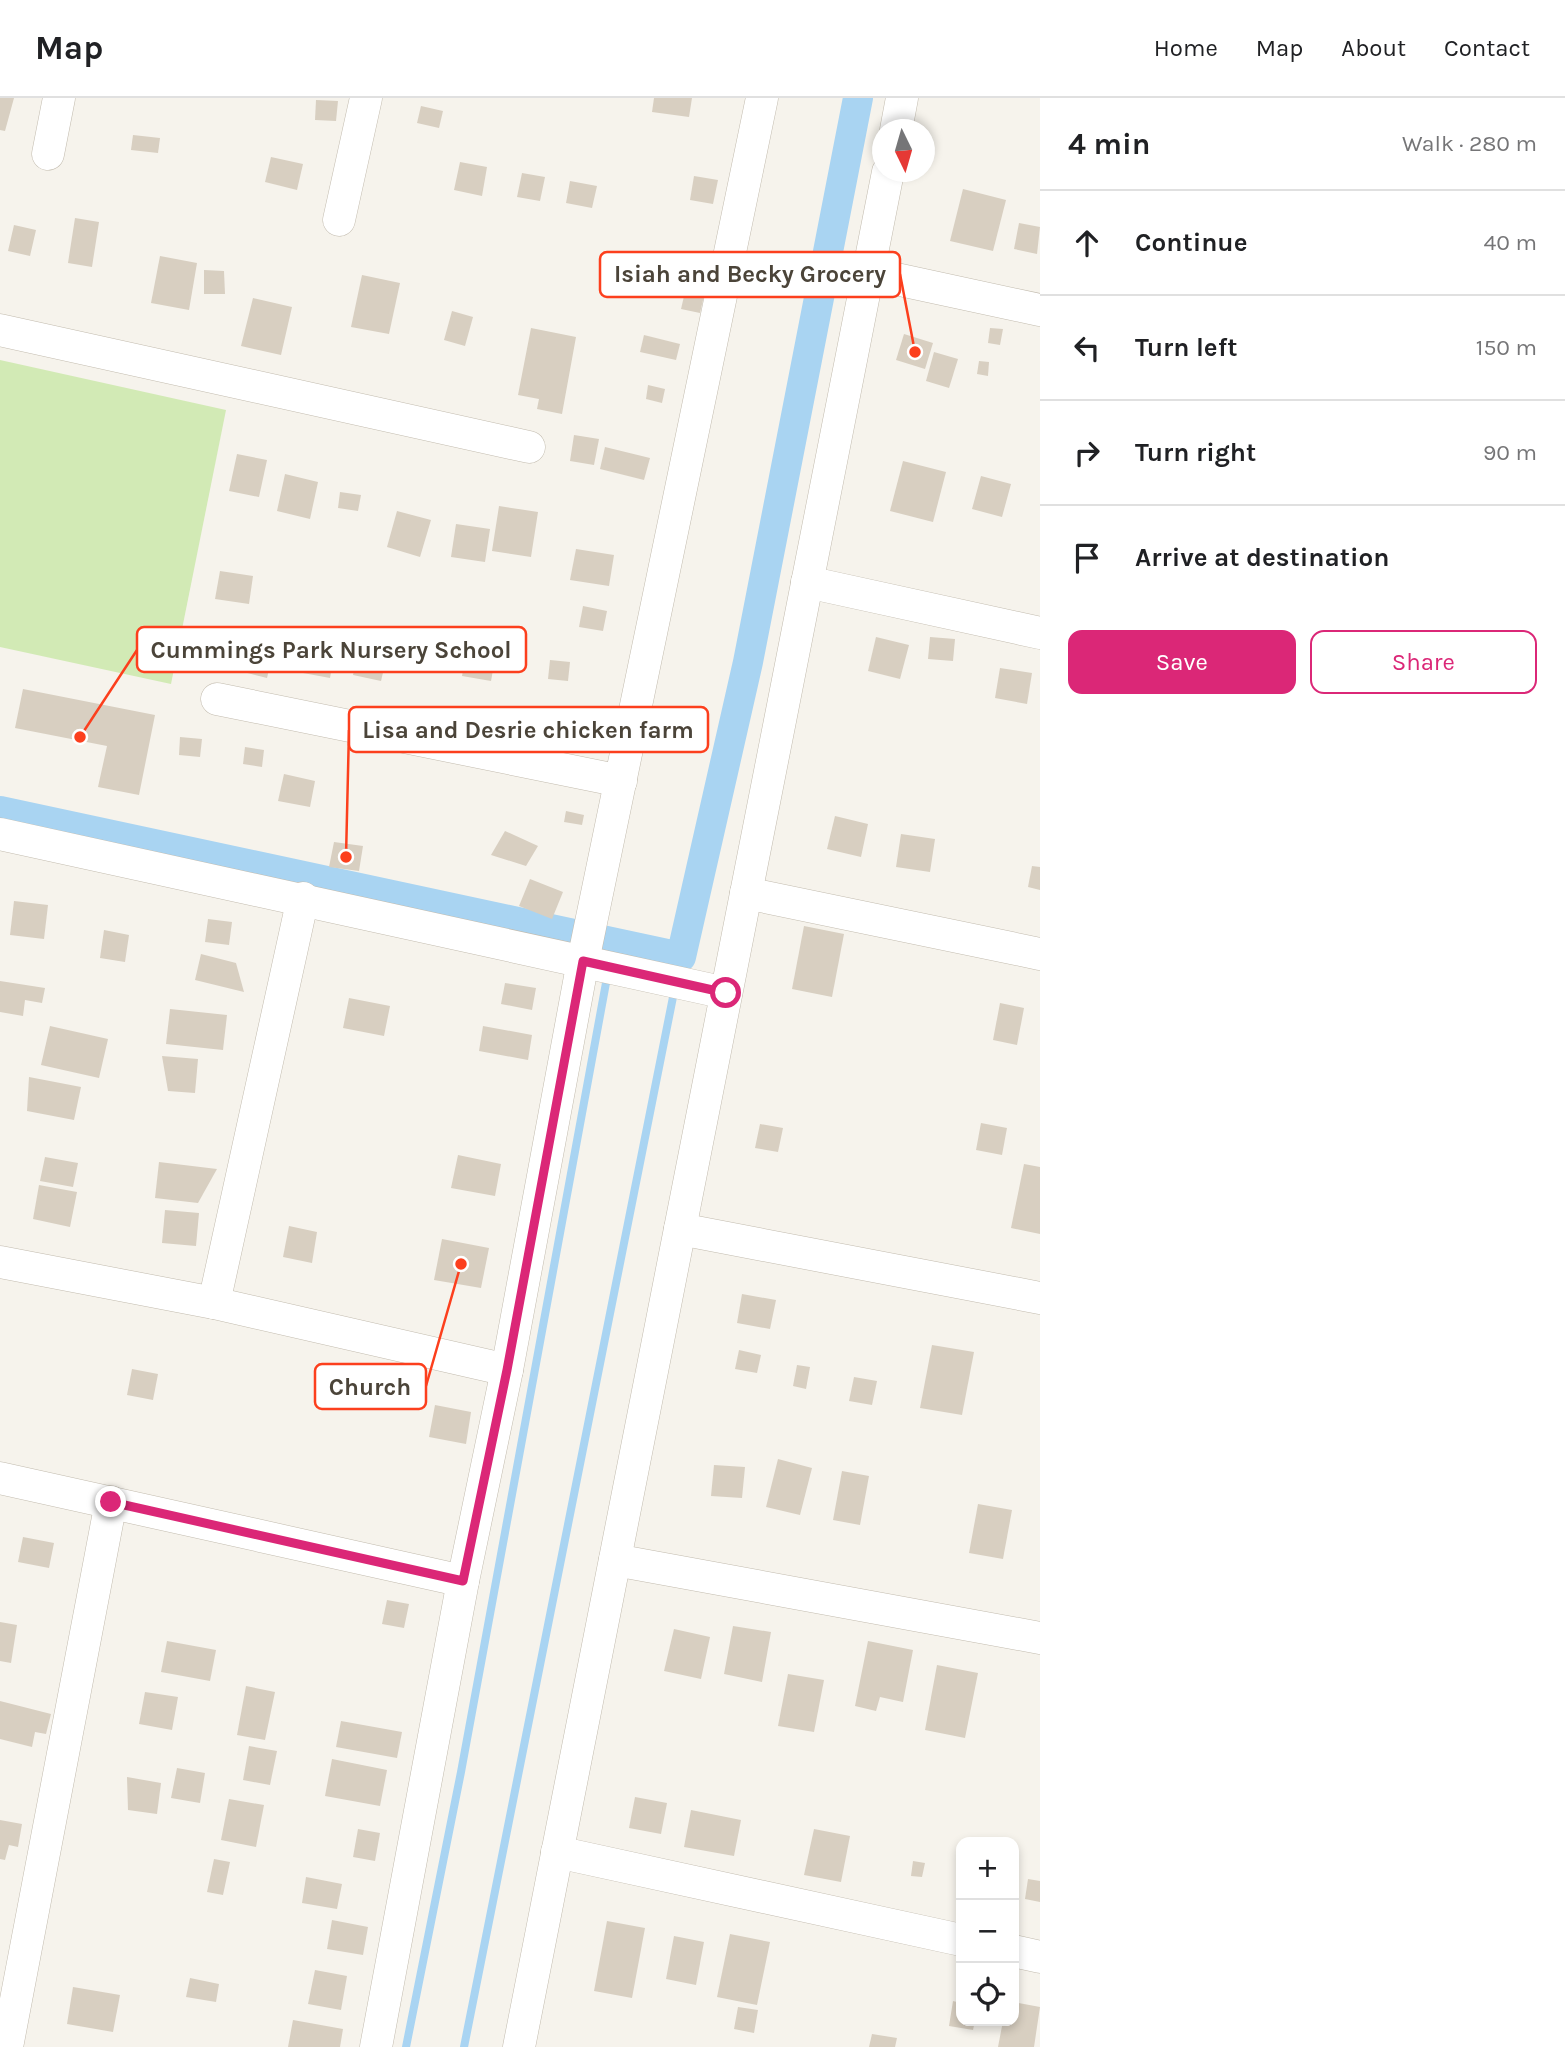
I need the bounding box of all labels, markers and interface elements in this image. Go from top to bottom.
text: Map [35,29,103,67]
text: Home [1154,34,1218,62]
text: Map [1256,34,1303,62]
text: About [1341,34,1406,62]
text: Contact [1444,34,1530,62]
north arrow [872,119,935,182]
text: 4 min [1068,126,1150,162]
text: Walk · 280 m [1402,130,1537,157]
icon: ahead [1068,224,1106,262]
text: Continue [1135,227,1247,258]
text: 40 m [1484,229,1537,256]
callout: Isiah and Becky Grocery [600,252,900,297]
text: Isiah and Becky Grocery [614,260,886,288]
icon: left [1068,329,1106,367]
text: Turn left [1135,332,1237,363]
text: 150 m [1476,334,1537,361]
icon: right [1068,434,1106,472]
text: Turn right [1135,437,1256,468]
text: 90 m [1483,439,1537,466]
icon: arrive [1068,539,1106,577]
text: Arrive at destination [1135,542,1389,573]
callout: Cummings Park Nursery School [137,627,526,672]
button: Save [1068,630,1296,694]
button: Share [1310,630,1537,694]
text: Cummings Park Nursery School [150,636,512,664]
callout: Lisa and Desrie chicken farm [349,707,708,752]
text: Lisa and Desrie chicken farm [362,716,694,744]
route start [710,977,741,1008]
callout: Church [315,1364,426,1409]
text: Church [329,1373,411,1401]
route end [95,1486,126,1517]
map controls [956,1837,1019,2026]
button: + [956,1837,1019,1900]
button: − [956,1900,1019,1963]
button: locate [956,1963,1019,2026]

